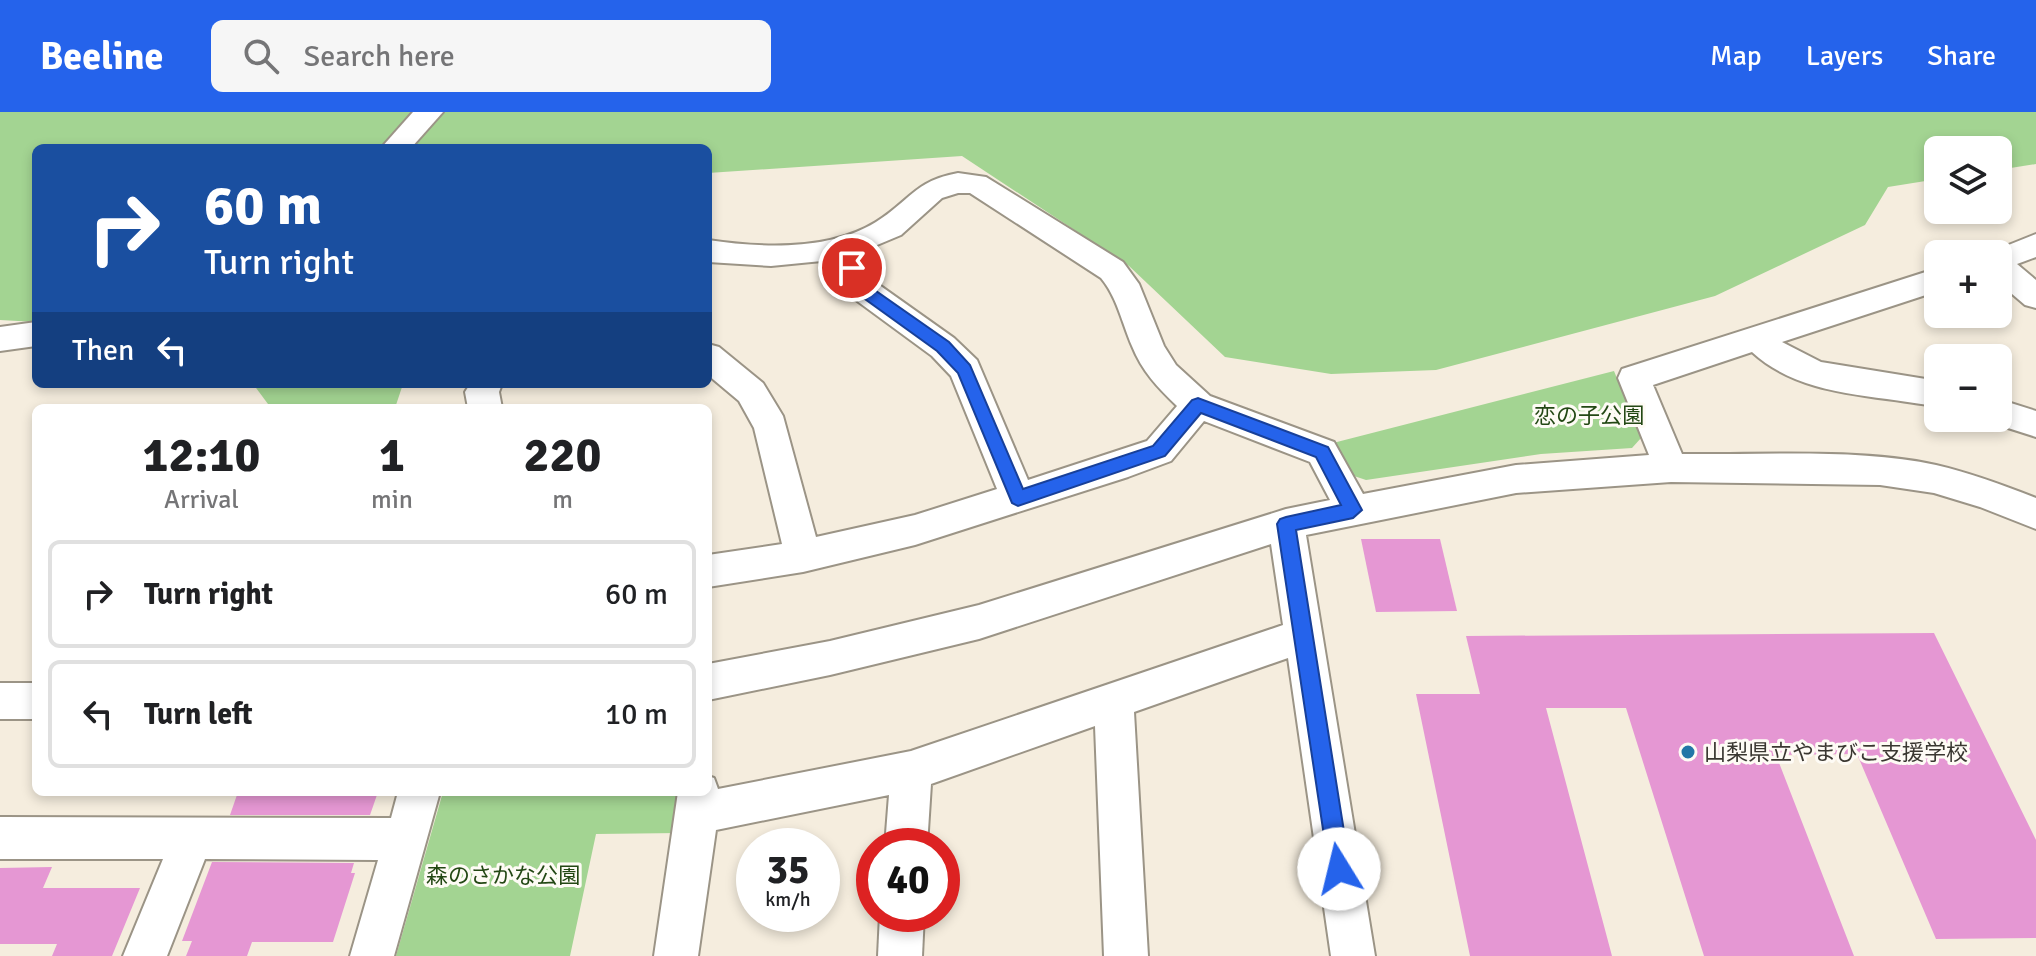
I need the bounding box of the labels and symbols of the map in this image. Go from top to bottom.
pin [818,234,886,302]
park label: 恋の子公園 [1534,402,1644,429]
place label: 山梨県立やまびこ支援学校 [1704,739,1968,766]
marker: 山梨県立やまびこ支援学校 [1679,743,1697,761]
position arrow [1297,827,1381,911]
speed limit sign: 40 [856,828,960,932]
park label: 森のさかな公園 [426,862,580,889]

